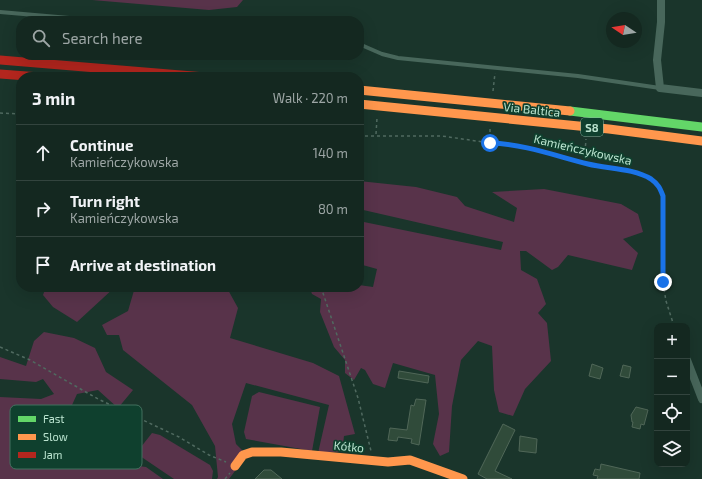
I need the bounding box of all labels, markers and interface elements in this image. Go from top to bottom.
north arrow [606,12,642,48]
search box [16,16,364,60]
icon: search [30,27,52,49]
text: Search here [62,29,143,47]
text: 3 min [32,88,75,108]
text: Walk · 220 m [273,90,348,106]
street label: Via Baltica [503,99,561,119]
road number: S8 [581,118,603,136]
street label: Kamieńczykowska [533,131,633,167]
route start [481,134,499,152]
text: Continue [70,136,133,154]
icon: ahead [32,142,54,164]
text: 140 m [313,145,348,161]
text: Kamieńczykowska [70,154,179,170]
text: Turn right [70,192,140,210]
icon: right [32,198,54,220]
text: 80 m [318,201,348,217]
text: Kamieńczykowska [70,210,179,226]
icon: arrive [32,254,54,276]
text: Arrive at destination [70,256,216,274]
route end [654,273,672,291]
map controls [654,323,690,467]
button: + [654,323,690,359]
button: − [654,359,690,395]
button: locate [654,395,690,431]
legend [10,405,142,469]
text: Fast [43,412,65,425]
text: Slow [43,430,68,443]
button: layers [654,431,690,467]
street label: Kółko [333,437,365,455]
text: Jam [43,448,62,461]

